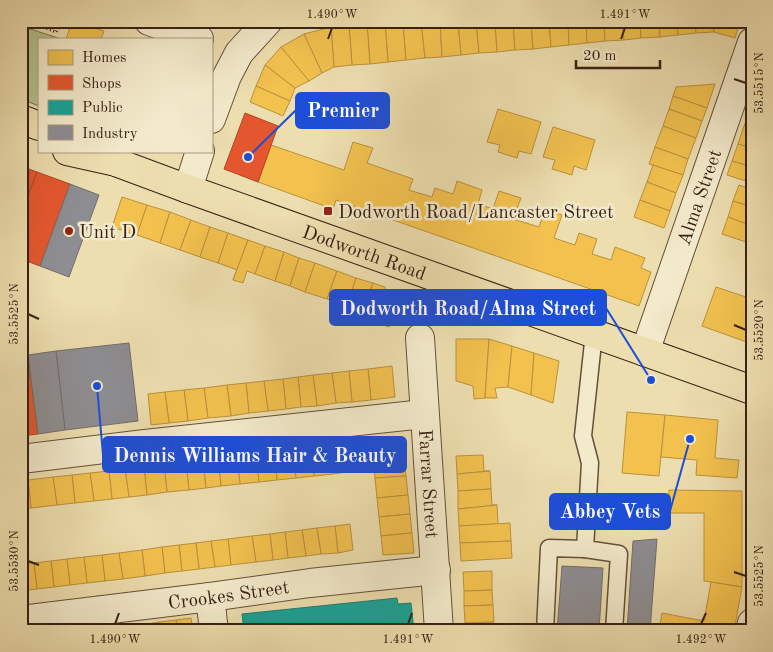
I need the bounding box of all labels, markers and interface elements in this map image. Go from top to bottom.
text: 1.490°W [307,9,358,21]
text: 1.491°W [600,9,651,21]
legend [38,38,212,152]
scale bar [576,38,659,70]
text: 20 m [583,49,617,64]
text: Homes [82,51,127,66]
text: 53.5515°N [753,52,766,114]
text: Shops [82,77,121,92]
callout: Premier [296,93,389,128]
text: Public [82,101,123,116]
text: Premier [307,102,379,122]
text: Industry [82,127,138,142]
street label: Alma Street [676,147,726,248]
place label: Dodworth Road/Lancaster Street [338,204,614,223]
marker: Dodworth Road/Lancaster Street [322,205,334,217]
street label: Dodworth Road [299,223,428,285]
place label: Unit D [79,224,136,243]
marker: Unit D [63,225,75,237]
text: 53.5525°N [8,283,21,345]
callout: Dodworth Road/Alma Street [330,290,606,325]
text: 53.5520°N [753,299,766,361]
text: Dodworth Road/Alma Street [340,300,596,320]
street label: Farrar Street [414,429,440,539]
callout: Dennis Williams Hair & Beauty [103,437,406,472]
text: Dennis Williams Hair & Beauty [114,447,397,467]
callout: Abbey Vets [550,494,670,529]
text: Abbey Vets [560,503,660,523]
text: 53.5530°N [8,530,21,592]
text: 53.5525°N [753,545,766,607]
street label: Crookes Street [167,579,291,614]
text: 1.490°W [90,634,141,646]
text: 1.491°W [383,634,434,646]
text: 1.492°W [676,634,727,646]

